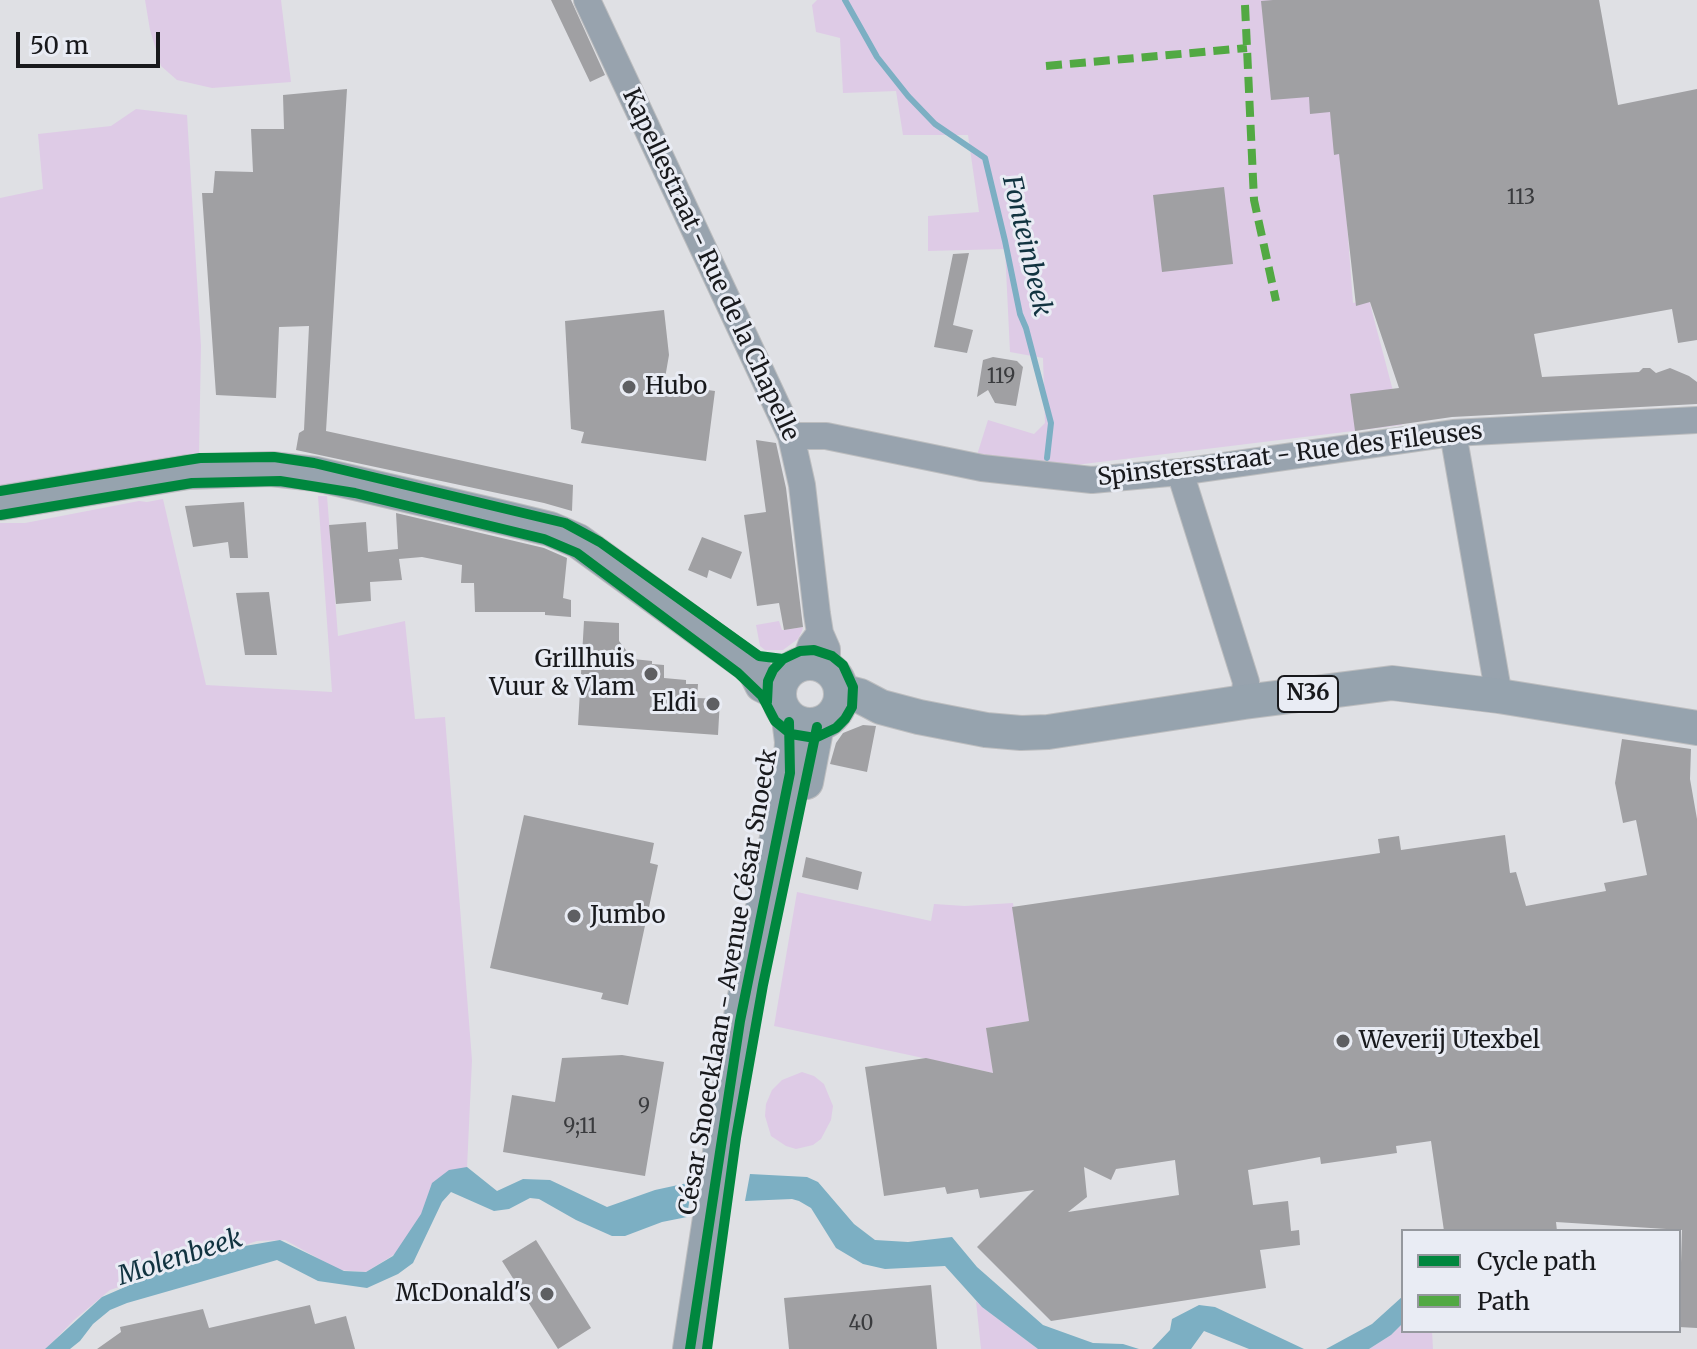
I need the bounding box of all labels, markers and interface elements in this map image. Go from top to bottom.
scale bar [20,16,164,66]
text: 50 m [30,30,89,61]
street label: Kapellestraat - Rue de la Chapelle [616,84,804,446]
water label: Fonteinbeek [995,173,1057,319]
house number: 113 [1507,186,1535,210]
house number: 119 [987,365,1015,389]
place label: Hubo [645,373,707,401]
marker: Hubo [620,378,638,396]
street label: Spinstersstraat - Rue des Fileuses [1096,417,1484,493]
place label: Grillhuis Vuur & Vlam [489,646,635,702]
marker: Grillhuis Vuur & Vlam [642,665,660,683]
road number: N36 [1278,676,1338,712]
place label: Eldi [652,690,697,718]
marker: Eldi [704,695,722,713]
street label: César Snoecklaan - Avenue César Snoeck [674,747,784,1217]
place label: Jumbo [590,902,666,930]
marker: Jumbo [565,907,583,925]
place label: Weverij Utexbel [1359,1027,1540,1055]
marker: Weverij Utexbel [1334,1032,1352,1050]
house number: 9 [638,1095,650,1119]
house number: 9;11 [563,1115,597,1139]
water label: Molenbeek [114,1223,246,1293]
legend [1401,1229,1681,1333]
text: Cycle path [1477,1246,1596,1277]
place label: McDonald's [396,1280,531,1308]
marker: McDonald's [538,1285,556,1303]
text: Path [1477,1286,1530,1317]
house number: 40 [849,1312,873,1336]

